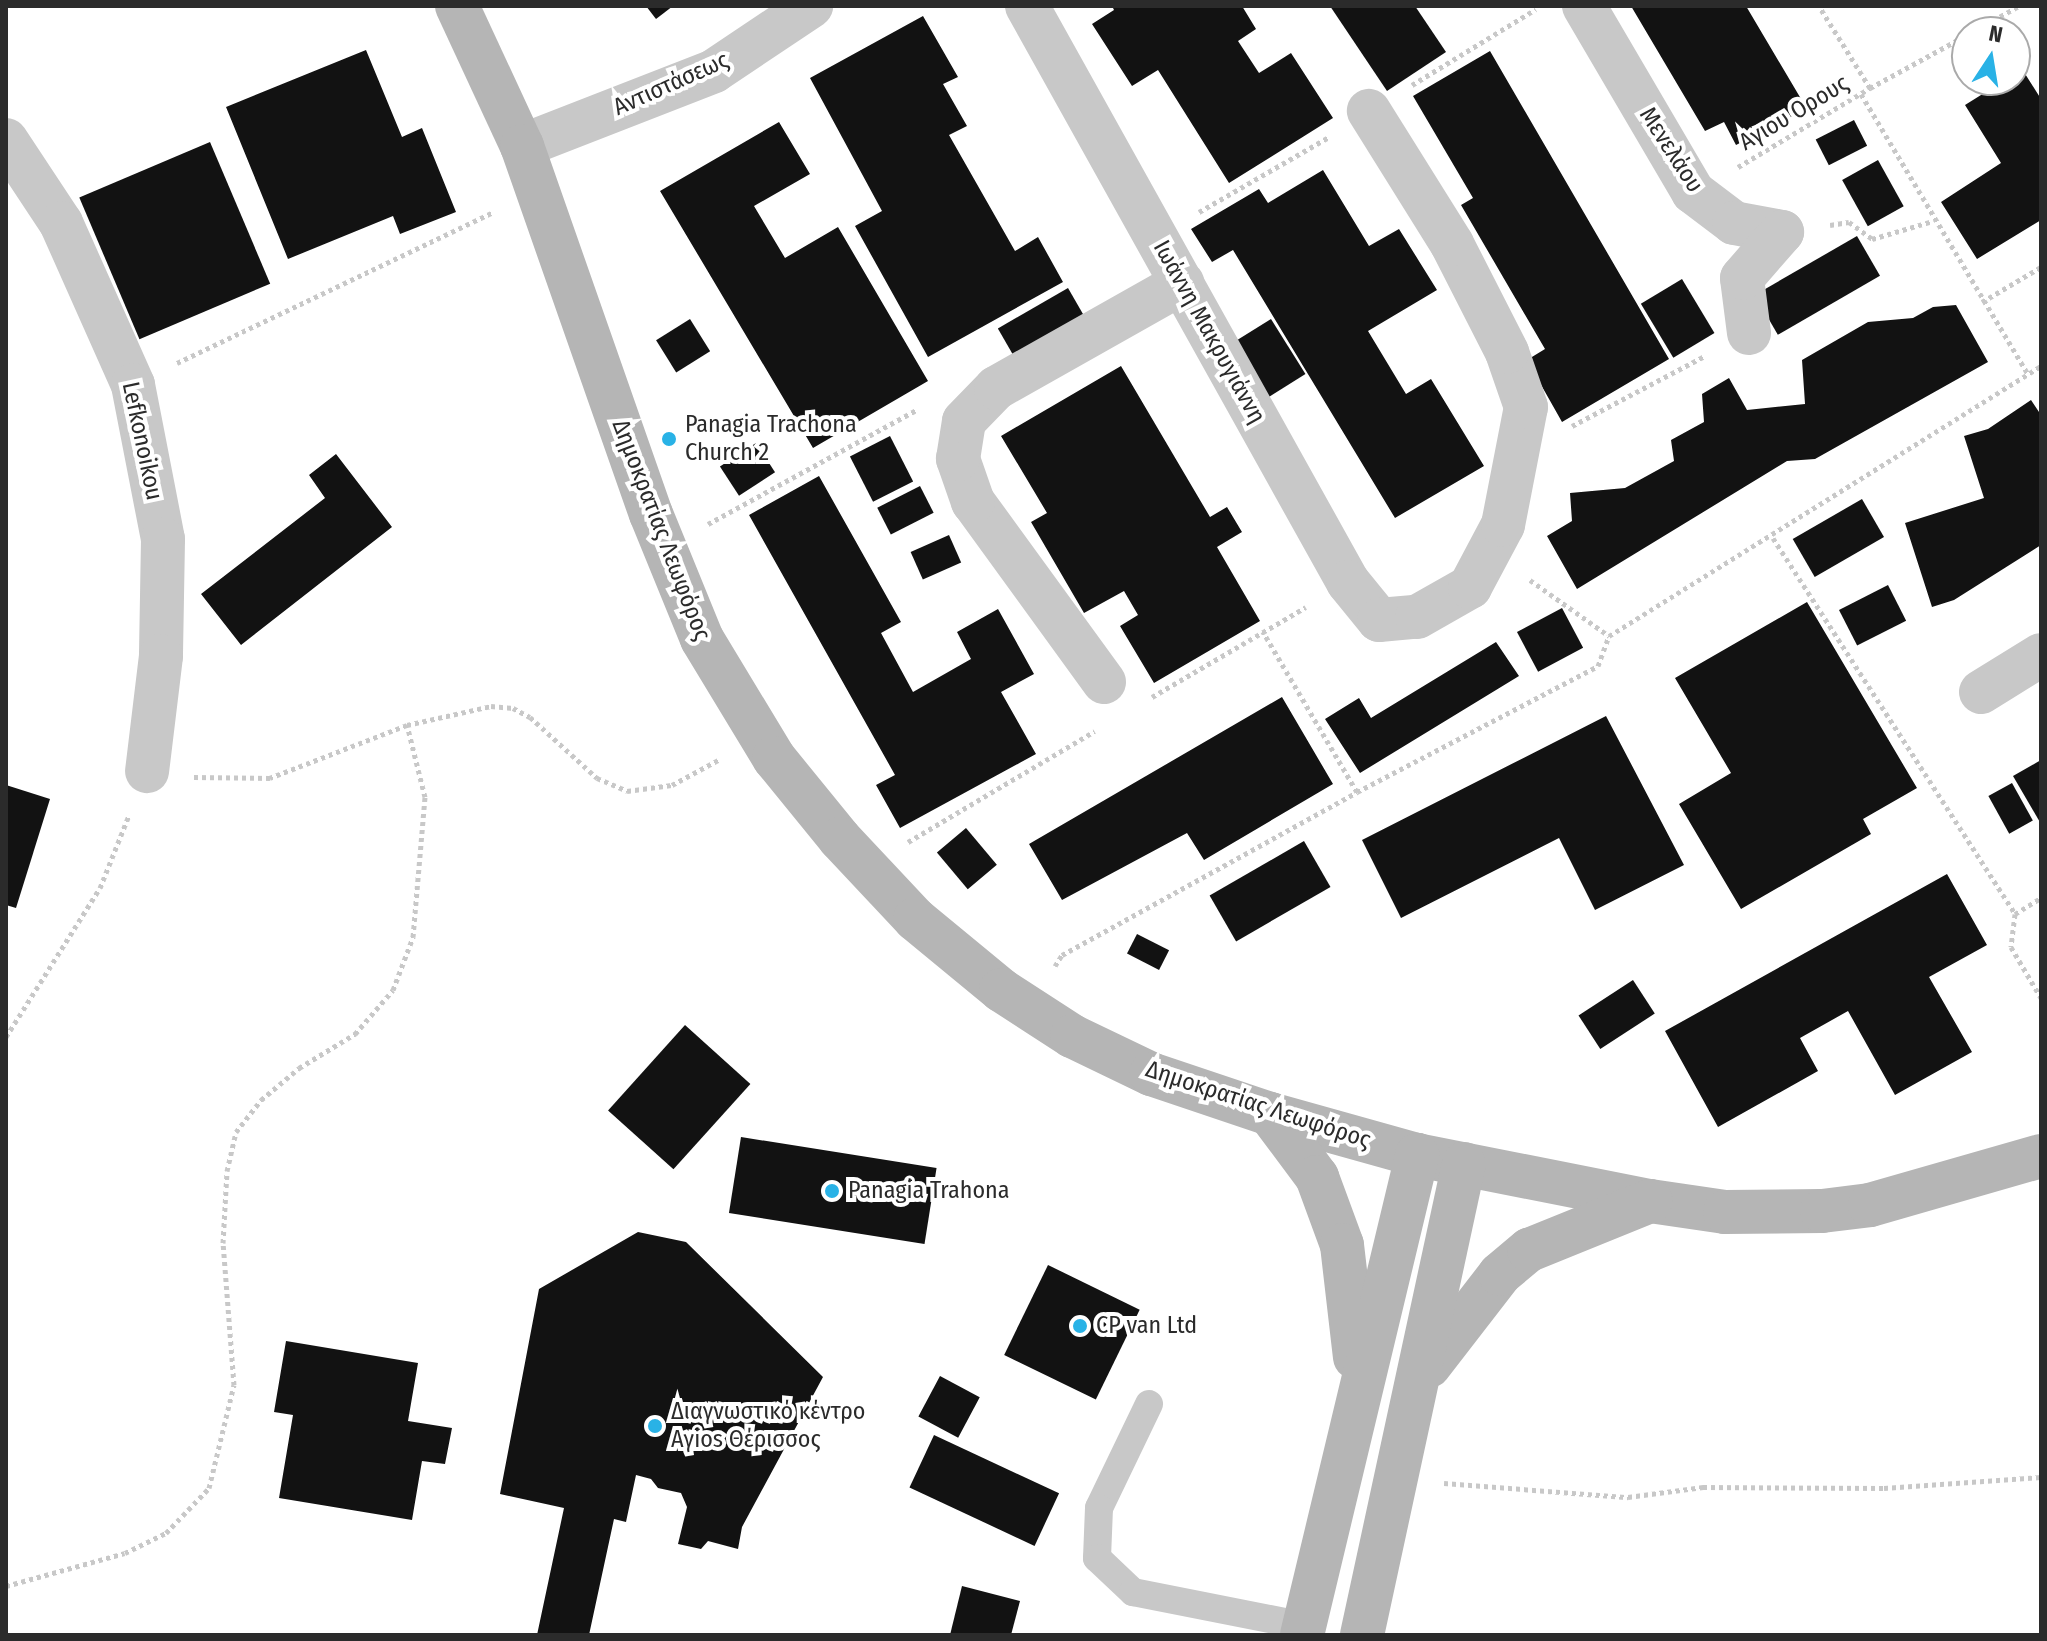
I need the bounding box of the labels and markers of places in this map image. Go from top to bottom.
place label: Panagia Trachona Church 2 [685,411,857,467]
marker: Panagia Trachona Church 2 [660,430,678,448]
place label: Panagia Trahona [848,1177,1009,1205]
marker: Panagia Trahona [823,1182,841,1200]
place label: CP van Ltd [1096,1312,1197,1340]
marker: CP van Ltd [1071,1317,1089,1335]
place label: Διαγνωστικό κέντρο Αγios Θέρισσος [671,1398,865,1454]
marker: Διαγνωστικό κέντρο Αγios Θέρισσος [646,1417,664,1435]

